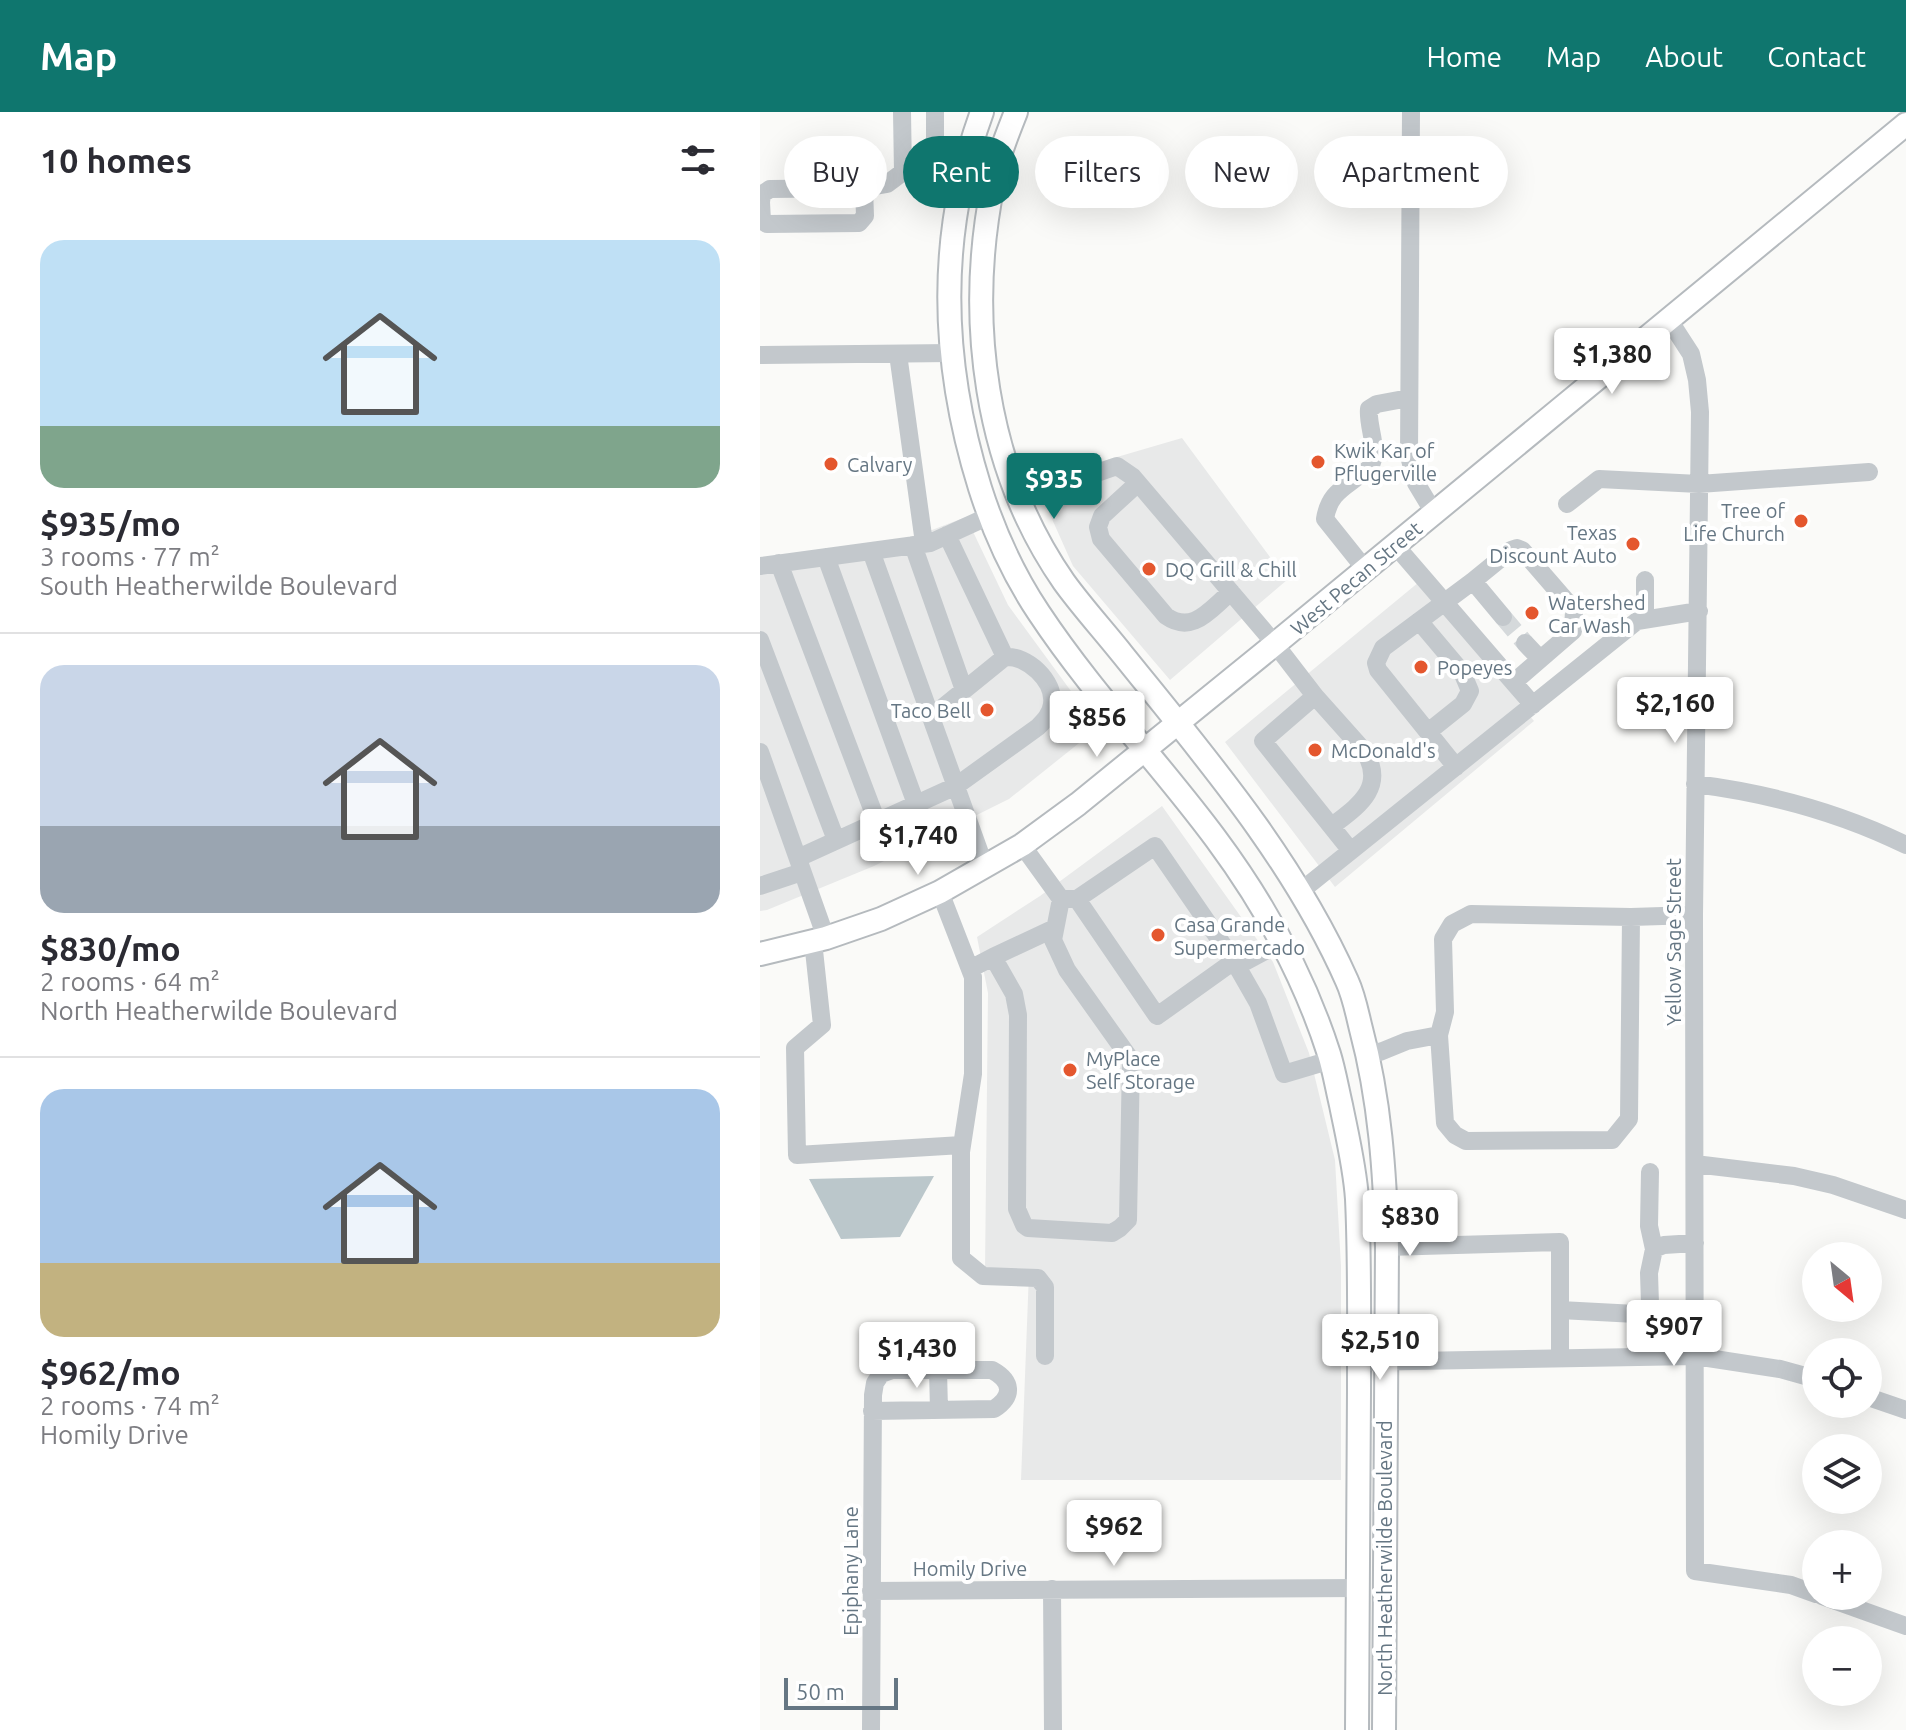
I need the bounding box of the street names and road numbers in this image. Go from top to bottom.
street label: West Pecan Street [1286,516,1426,640]
street label: Yellow Sage Street [1662,858,1685,1026]
street label: North Heatherwilde Boulevard [1373,1420,1396,1696]
street label: Epiphany Lane [839,1506,862,1636]
street label: Homily Drive [913,1557,1027,1580]

